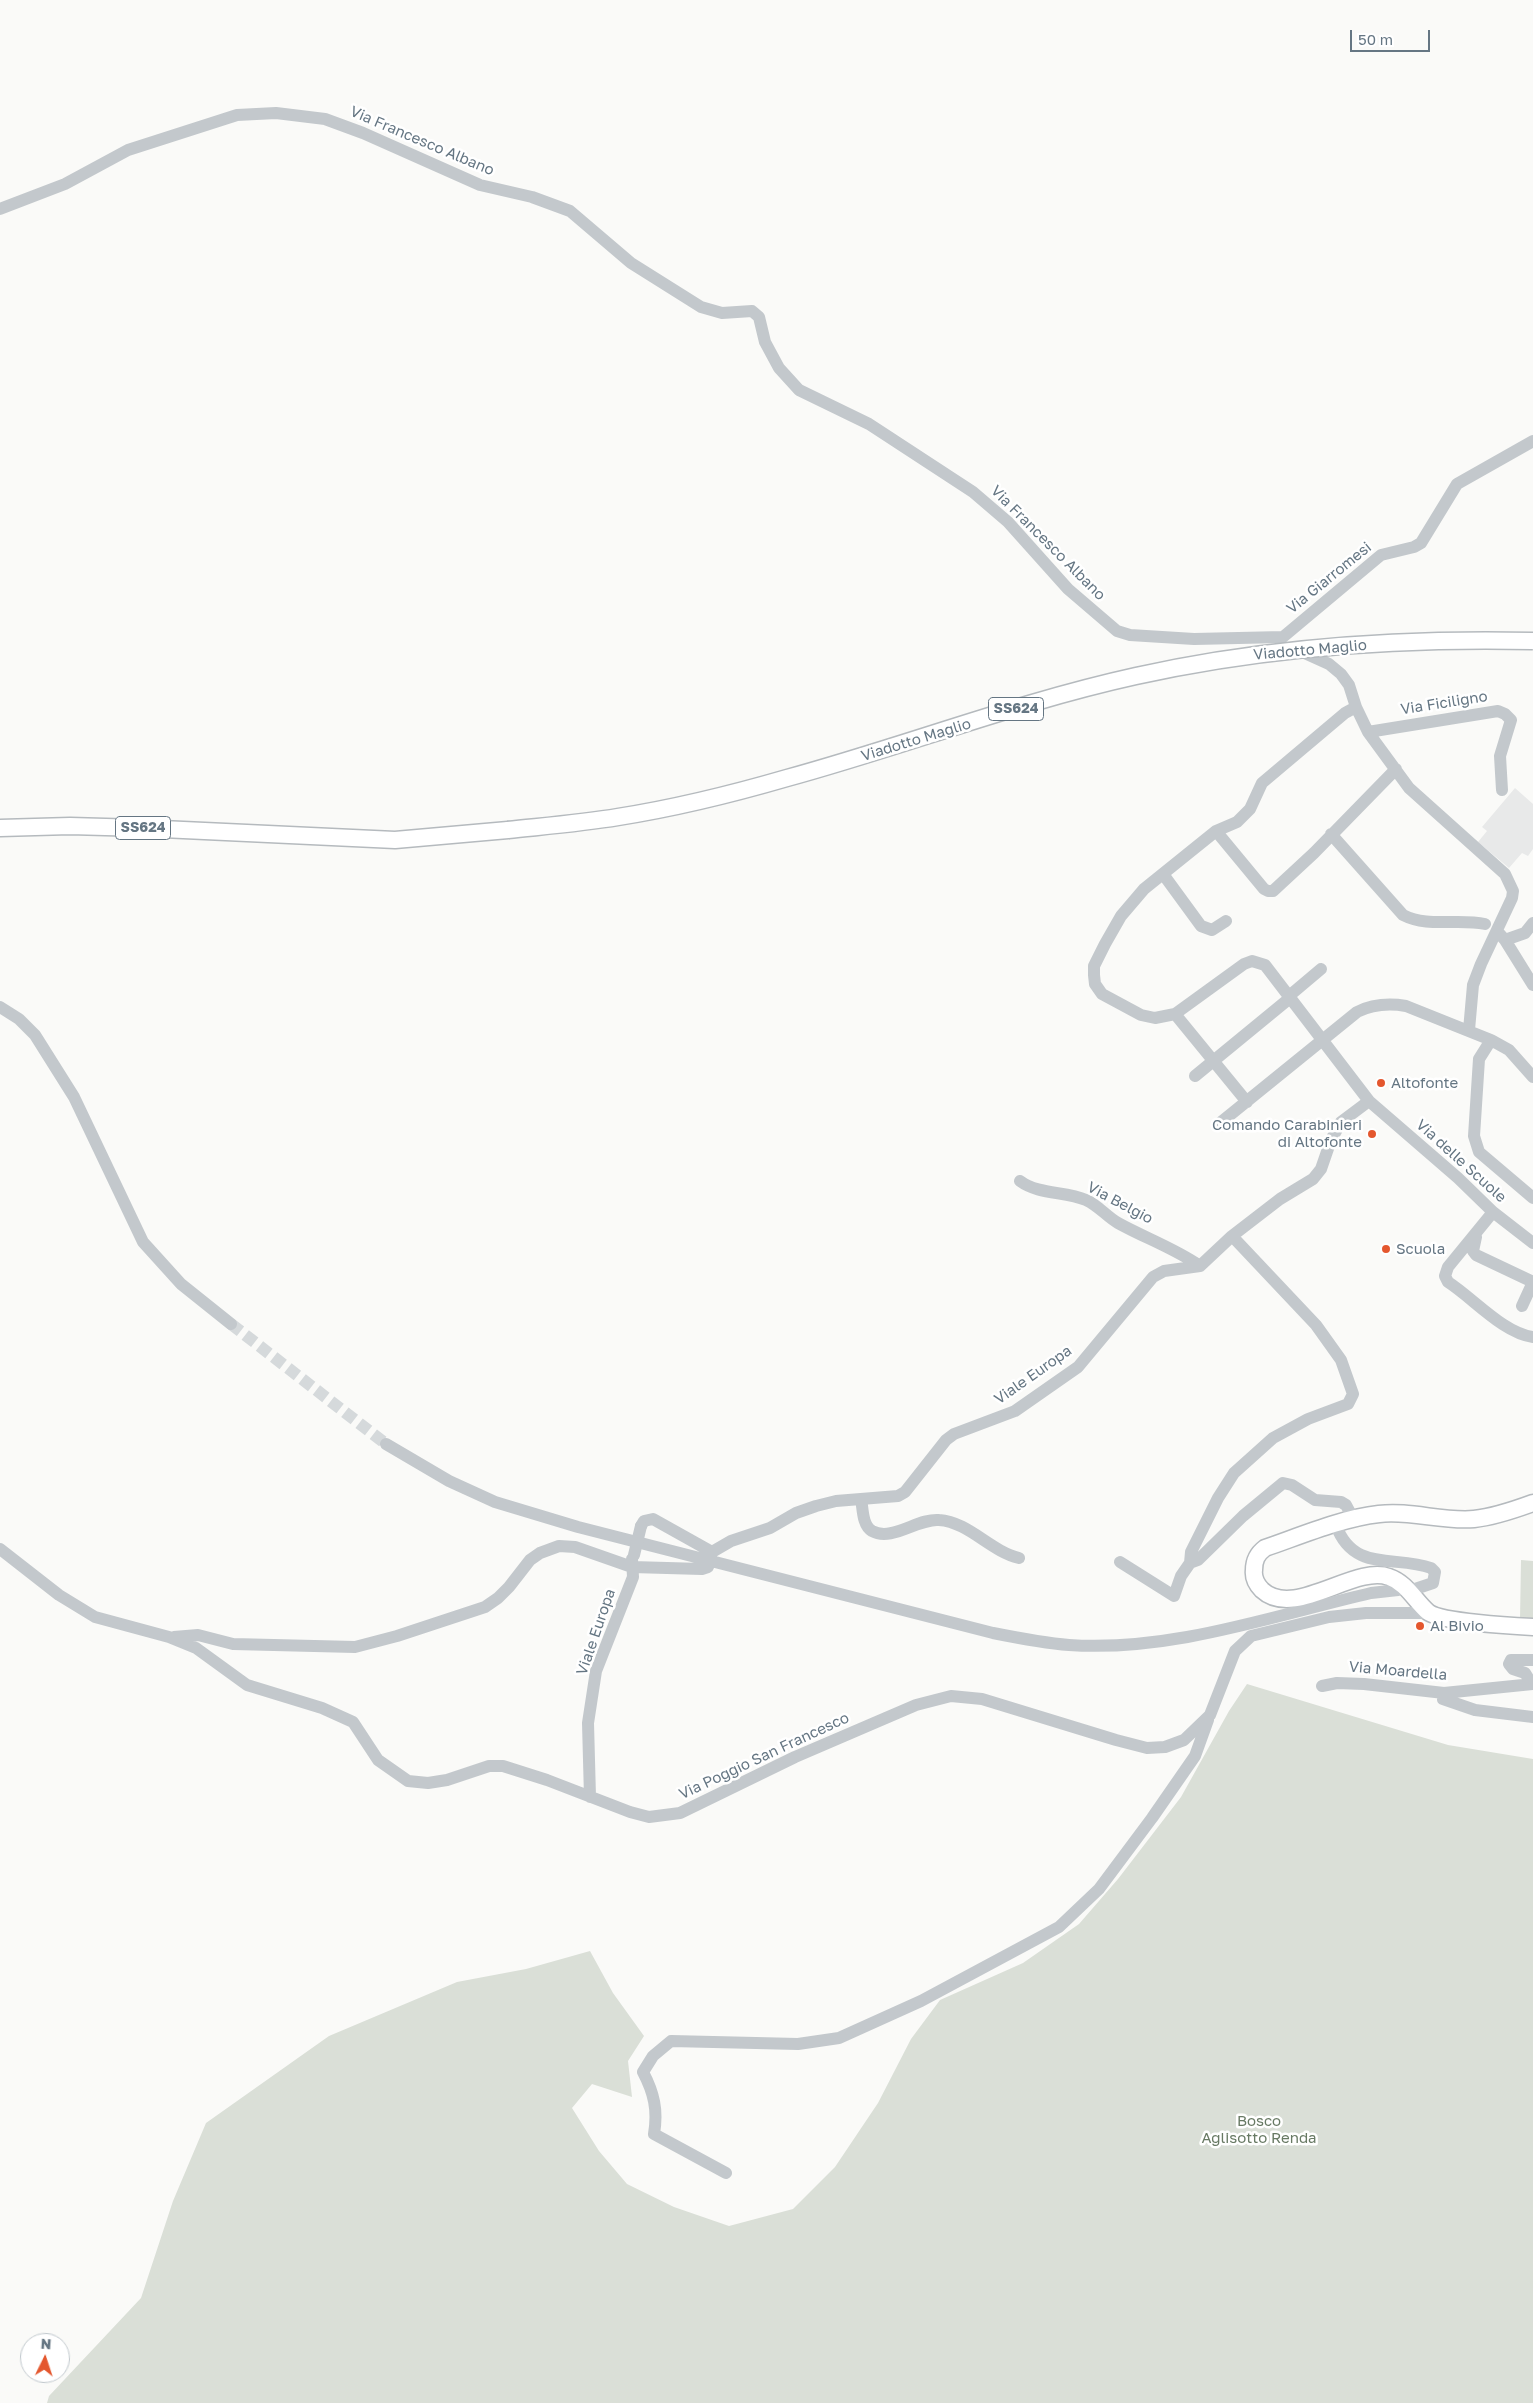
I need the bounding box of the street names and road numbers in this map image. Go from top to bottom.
street label: Via Francesco Albano [347,102,497,180]
street label: Via Francesco Albano [987,482,1109,604]
street label: Via Giarromesi [1283,538,1375,618]
street label: Viadotto Maglio [1253,636,1367,664]
street label: Via Ficiligno [1399,687,1489,719]
road number: SS624 [988,698,1044,721]
street label: Viadotto Maglio [859,715,973,765]
road number: SS624 [116,816,170,840]
street label: Via delle Scuole [1412,1116,1510,1206]
street label: Via Belgio [1084,1178,1156,1228]
street label: Viale Europa [991,1342,1075,1408]
street label: Viale Europa [573,1586,619,1678]
street label: Via Moardella [1348,1658,1448,1684]
street label: Via Poggio San Francesco [676,1709,852,1803]

